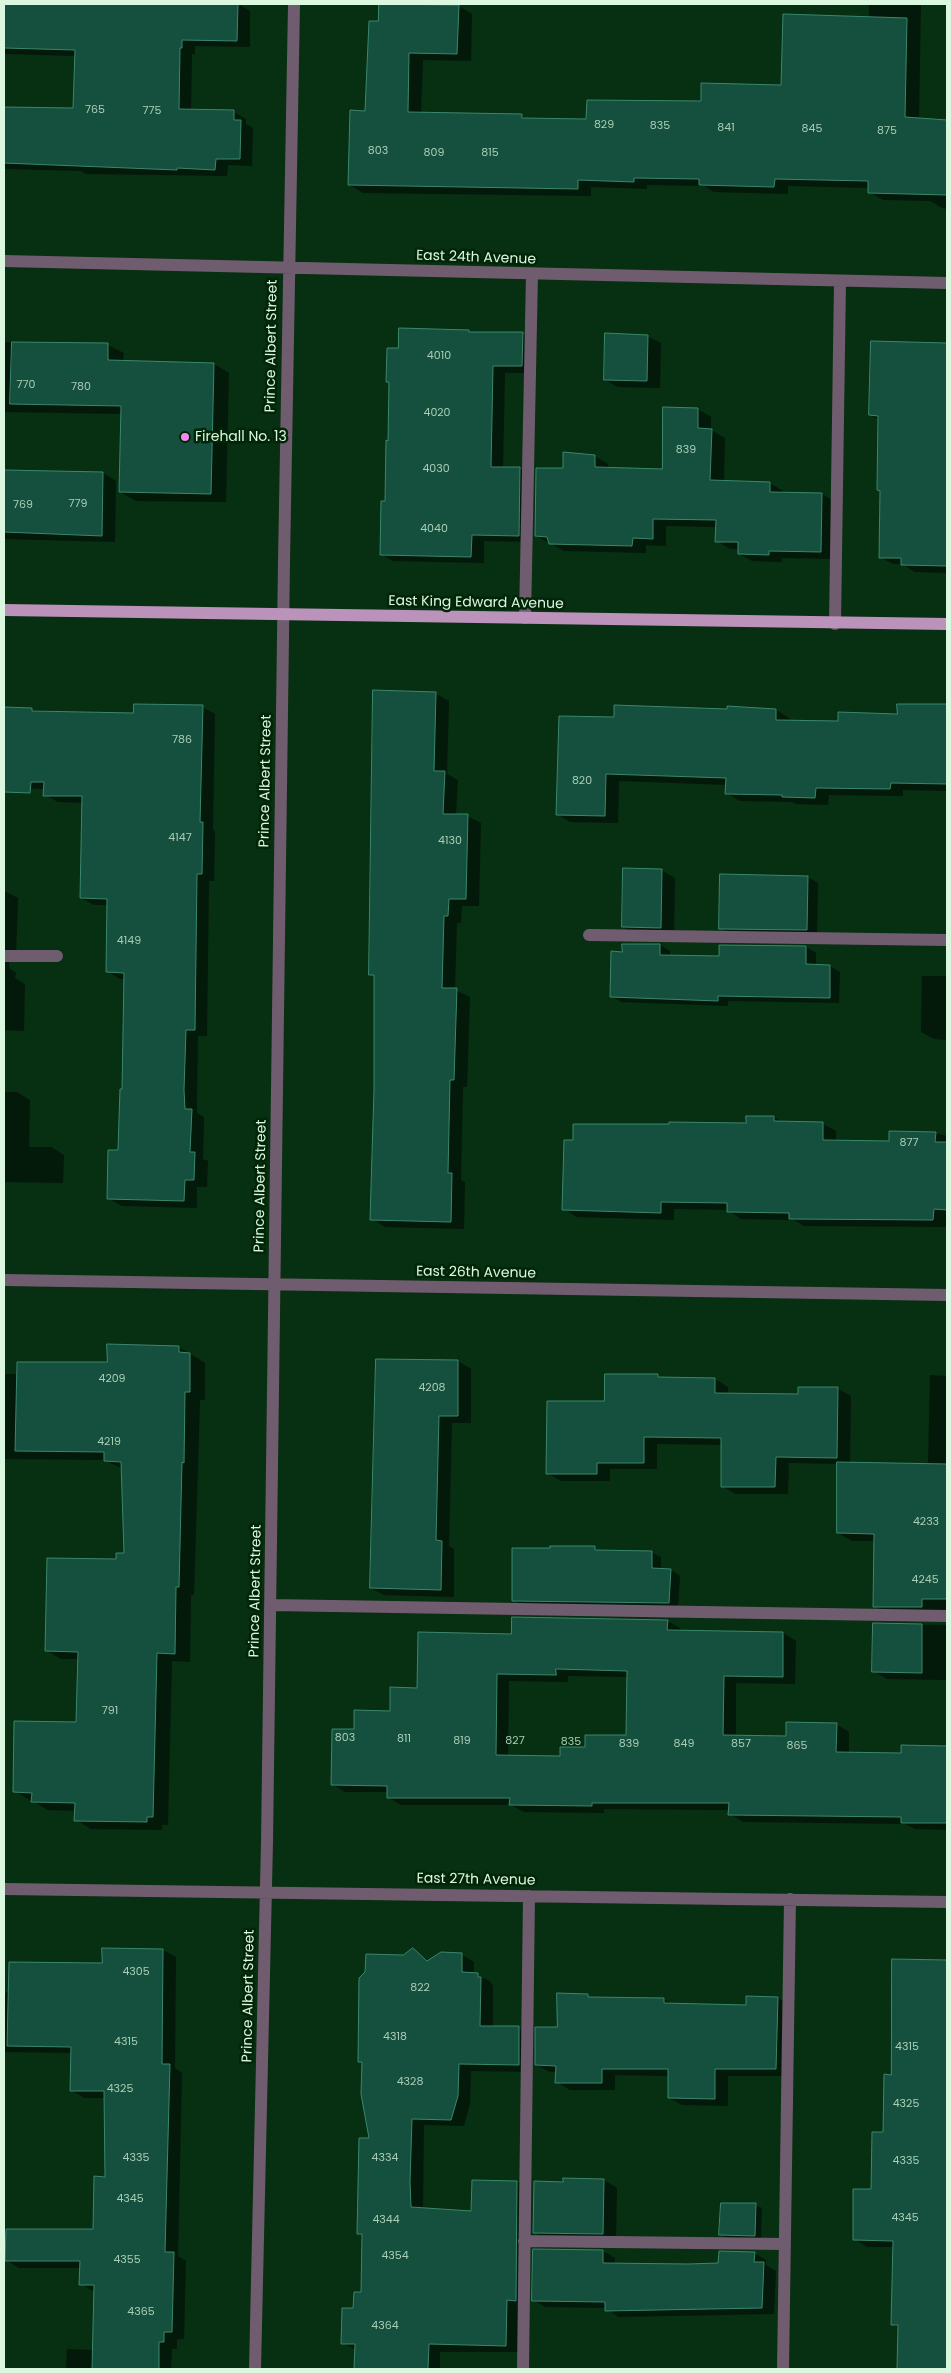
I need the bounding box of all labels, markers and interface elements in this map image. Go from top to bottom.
house number: 765 [85,103,105,117]
house number: 775 [143,104,161,118]
house number: 829 [594,118,614,132]
house number: 835 [650,119,670,133]
house number: 841 [717,121,735,135]
house number: 845 [802,122,822,136]
house number: 875 [877,124,897,138]
house number: 803 [368,144,388,158]
house number: 809 [424,146,444,160]
house number: 815 [481,146,499,160]
street label: East 24th Avenue [416,248,536,268]
street label: Prince Albert Street [262,280,282,412]
house number: 4010 [427,349,451,363]
house number: 770 [17,378,35,392]
house number: 780 [71,380,91,394]
house number: 4020 [423,406,451,420]
place label: Firehall No. 13 [195,429,287,445]
marker: Firehall No. 13 [179,431,191,443]
house number: 839 [676,443,696,457]
house number: 4030 [422,462,450,476]
house number: 779 [69,497,87,511]
house number: 769 [13,498,33,512]
house number: 4040 [420,522,448,536]
street label: East King Edward Avenue [388,593,564,613]
street label: Prince Albert Street [256,715,276,847]
house number: 786 [172,733,192,747]
house number: 820 [572,774,592,788]
house number: 4147 [168,831,192,845]
house number: 4130 [438,834,462,848]
house number: 4149 [117,934,141,948]
street label: Prince Albert Street [251,1120,271,1252]
house number: 877 [900,1136,918,1150]
street label: East 26th Avenue [416,1264,536,1282]
house number: 4209 [98,1372,126,1386]
house number: 4208 [418,1381,446,1395]
house number: 4219 [97,1435,121,1449]
house number: 4233 [913,1515,939,1529]
street label: Prince Albert Street [246,1525,266,1657]
house number: 4245 [911,1573,939,1587]
house number: 791 [102,1704,118,1718]
house number: 803 [335,1731,355,1745]
house number: 811 [397,1732,411,1746]
house number: 819 [453,1734,471,1748]
house number: 827 [505,1734,525,1748]
house number: 835 [561,1735,581,1749]
house number: 839 [619,1737,639,1751]
house number: 849 [674,1737,694,1751]
house number: 857 [731,1737,751,1751]
house number: 865 [787,1739,807,1753]
street label: East 27th Avenue [416,1871,536,1889]
street label: Prince Albert Street [239,1930,259,2062]
house number: 4305 [122,1965,150,1979]
house number: 822 [410,1981,430,1995]
house number: 4318 [383,2030,407,2044]
house number: 4315 [114,2035,138,2049]
house number: 4315 [895,2040,919,2054]
house number: 4328 [397,2075,423,2089]
house number: 4325 [107,2082,133,2096]
house number: 4325 [893,2097,919,2111]
house number: 4335 [123,2151,149,2165]
house number: 4334 [372,2151,398,2165]
house number: 4335 [893,2154,919,2168]
house number: 4345 [116,2192,144,2206]
house number: 4345 [891,2211,919,2225]
house number: 4344 [372,2213,400,2227]
house number: 4354 [381,2249,409,2263]
house number: 4355 [113,2253,141,2267]
house number: 4365 [127,2305,155,2319]
house number: 4364 [371,2319,399,2333]

